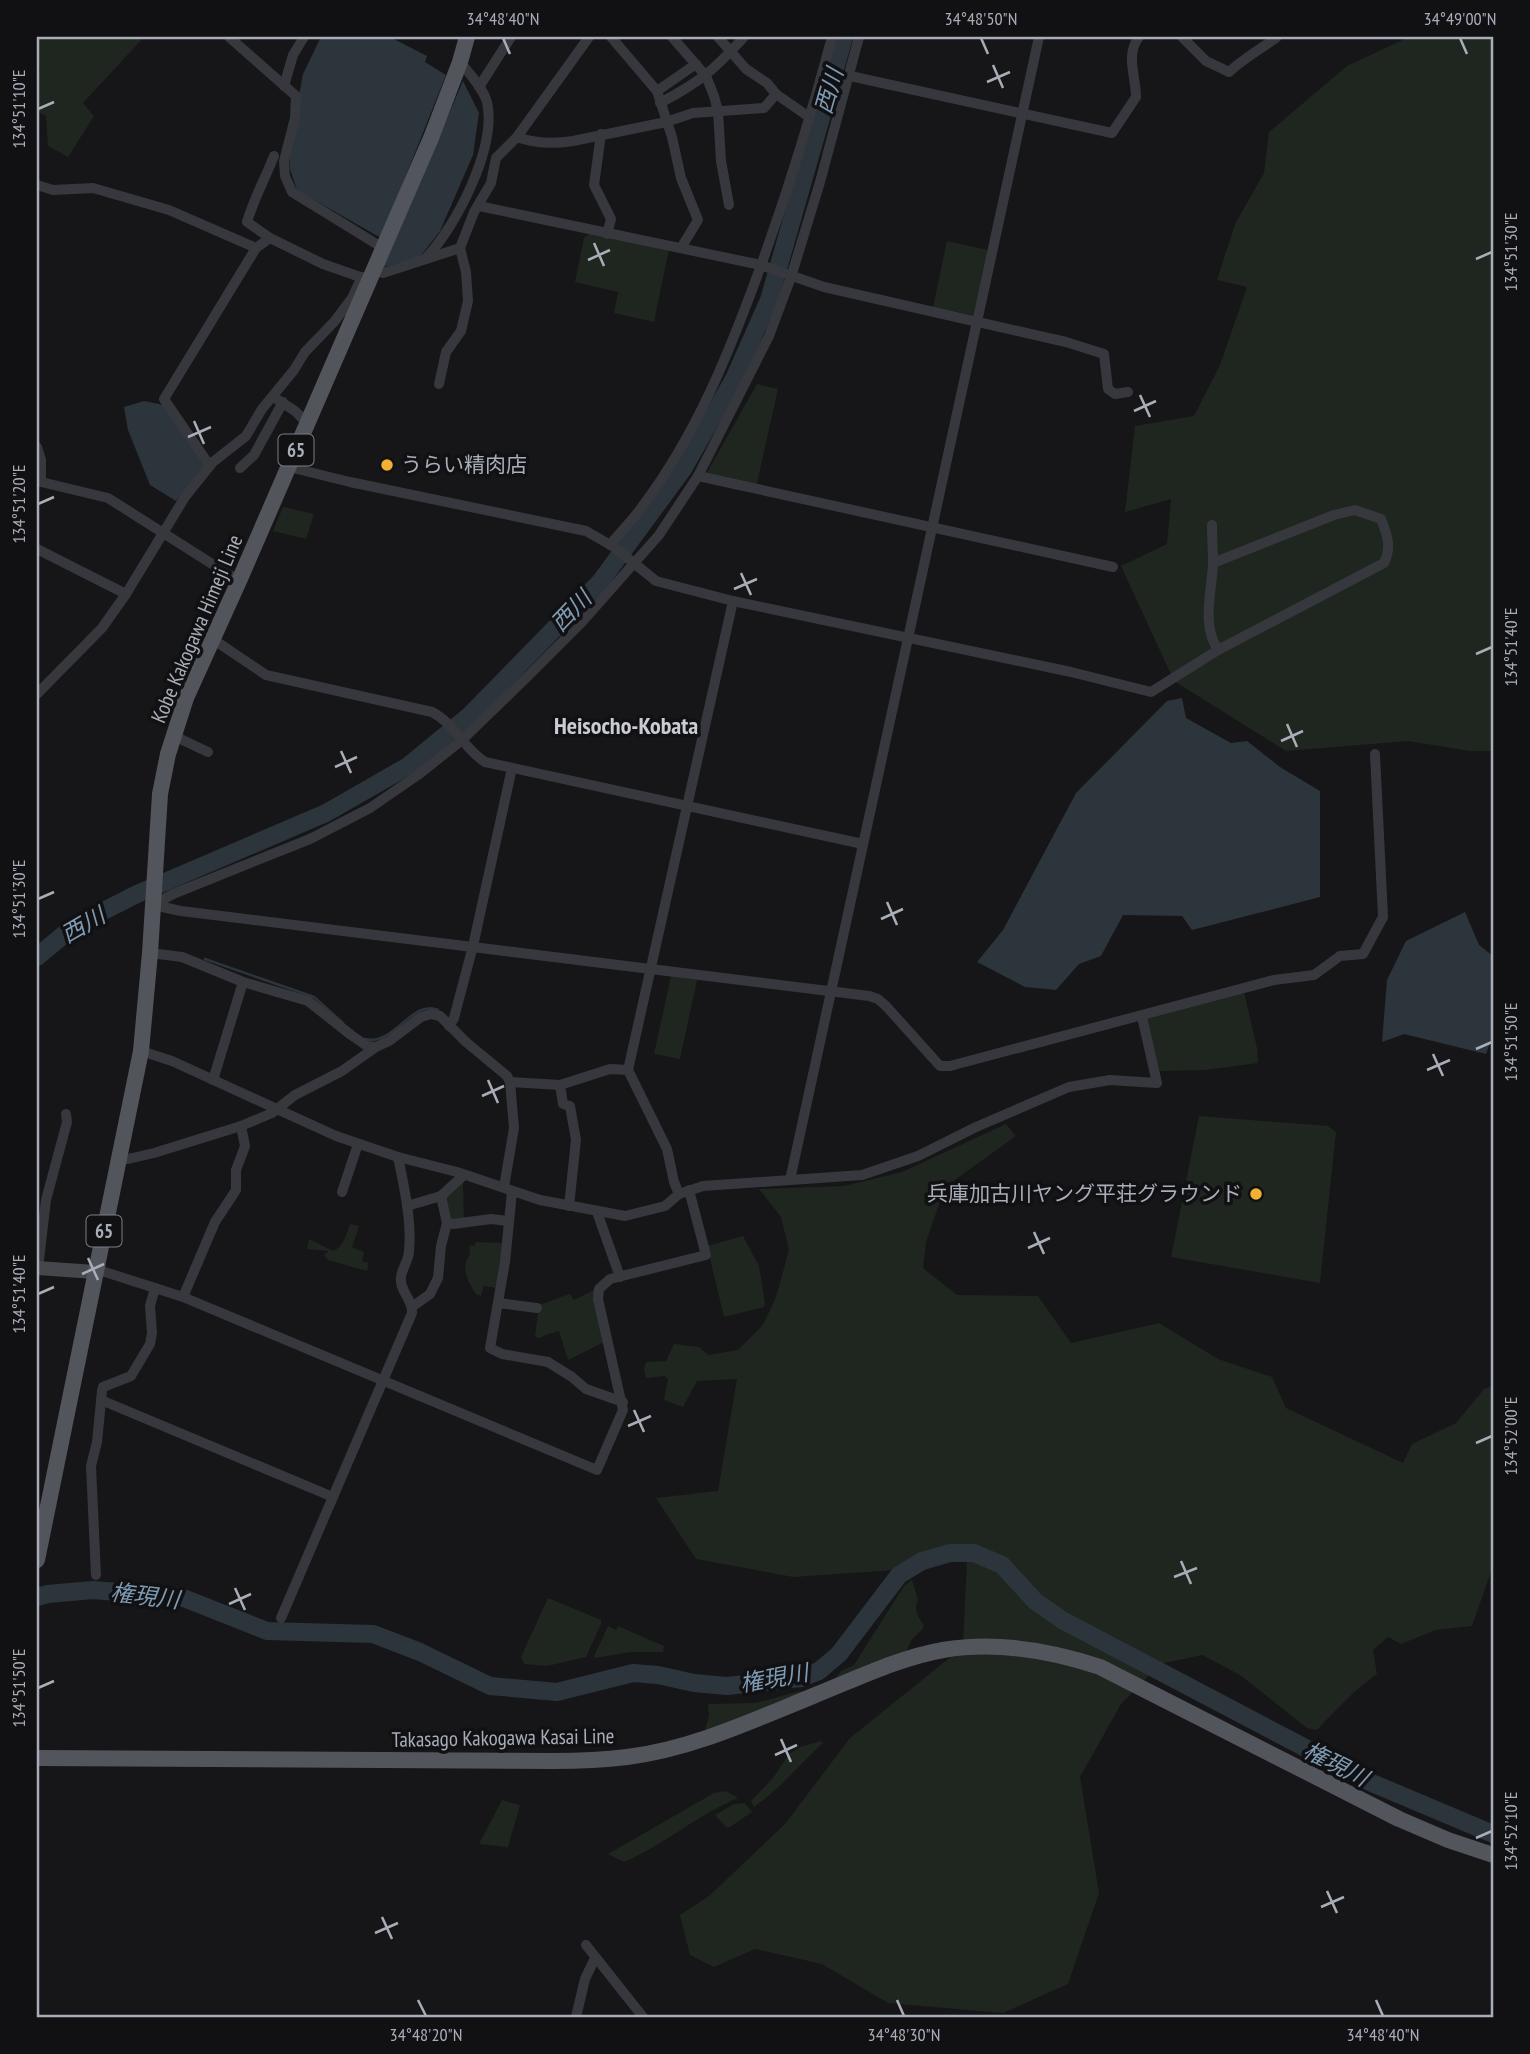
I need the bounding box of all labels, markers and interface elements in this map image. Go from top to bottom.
text: 34°48'40"N [467,7,539,30]
text: 34°48'50"N [945,7,1017,30]
text: 34°49'00"N [1424,7,1496,30]
water label: 西川 [808,62,850,117]
text: 134°51'10"E [7,70,30,148]
text: 134°51'30"E [1499,213,1522,291]
road number: 65 [278,435,314,466]
place label: うらい精肉店 [401,451,527,478]
marker: うらい精肉店 [379,457,395,473]
text: 134°51'20"E [7,465,30,543]
street label: Kobe Kakogawa Himeji Line [145,531,248,727]
water label: 西川 [544,582,599,637]
text: 134°51'40"E [1499,608,1522,686]
district label: Heisocho-Kobata [554,710,698,741]
text: 134°51'30"E [7,860,30,938]
water label: 西川 [56,899,113,949]
text: 134°51'50"E [1499,1003,1522,1081]
place label: 兵庫加古川ヤング平荘グラウンド [927,1180,1242,1207]
marker: 兵庫加古川ヤング平荘グラウンド [1248,1186,1264,1202]
road number: 65 [86,1216,122,1246]
text: 134°51'40"E [7,1255,30,1333]
text: 134°52'00"E [1499,1397,1522,1475]
water label: 権現川 [109,1577,184,1614]
text: 134°51'50"E [7,1649,30,1727]
water label: 権現川 [737,1657,813,1698]
street label: Takasago Kakogawa Kasai Line [391,1722,615,1753]
water label: 権現川 [1299,1735,1376,1793]
text: 134°52'10"E [1499,1792,1522,1870]
text: 34°48'20"N [390,2023,462,2046]
text: 34°48'30"N [868,2023,940,2046]
text: 34°48'40"N [1347,2023,1419,2046]

